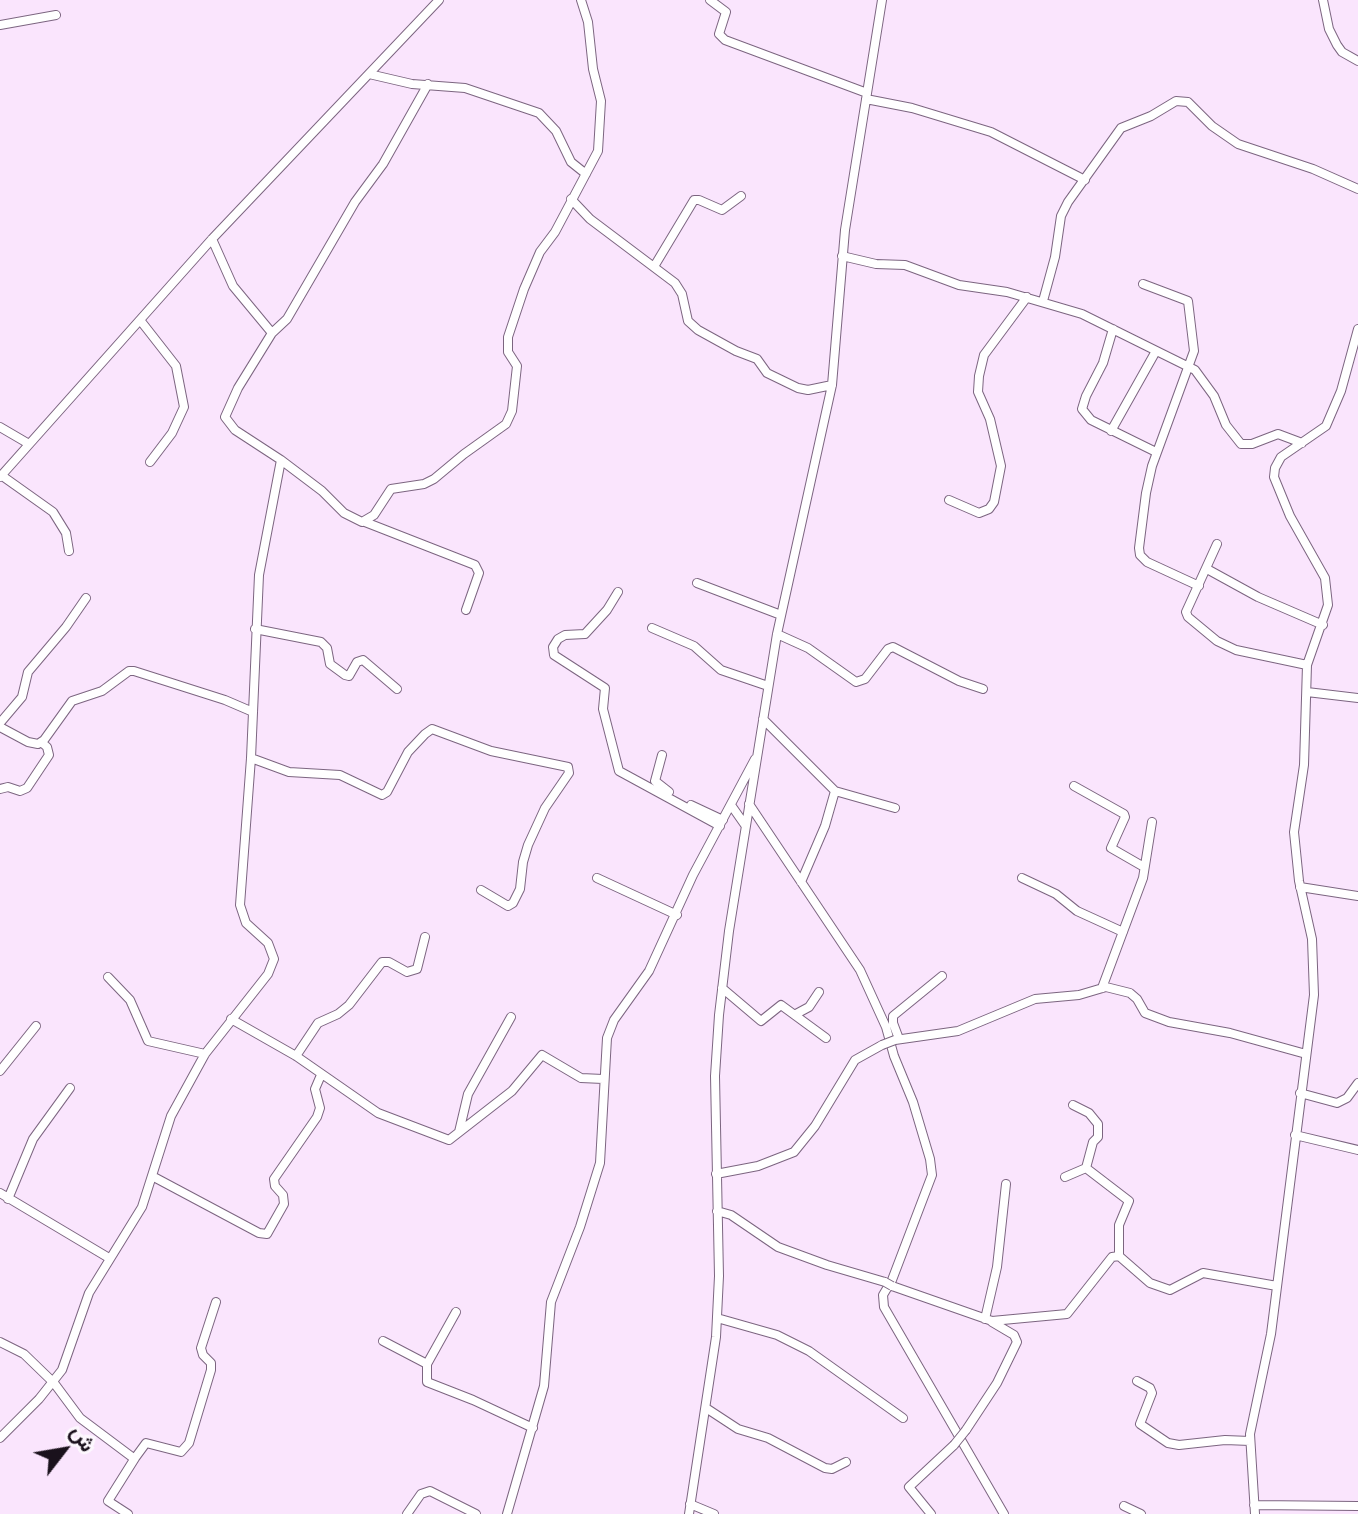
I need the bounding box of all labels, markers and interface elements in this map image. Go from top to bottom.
north arrow [24,1410,104,1490]
text: ش [65,1419,104,1457]

